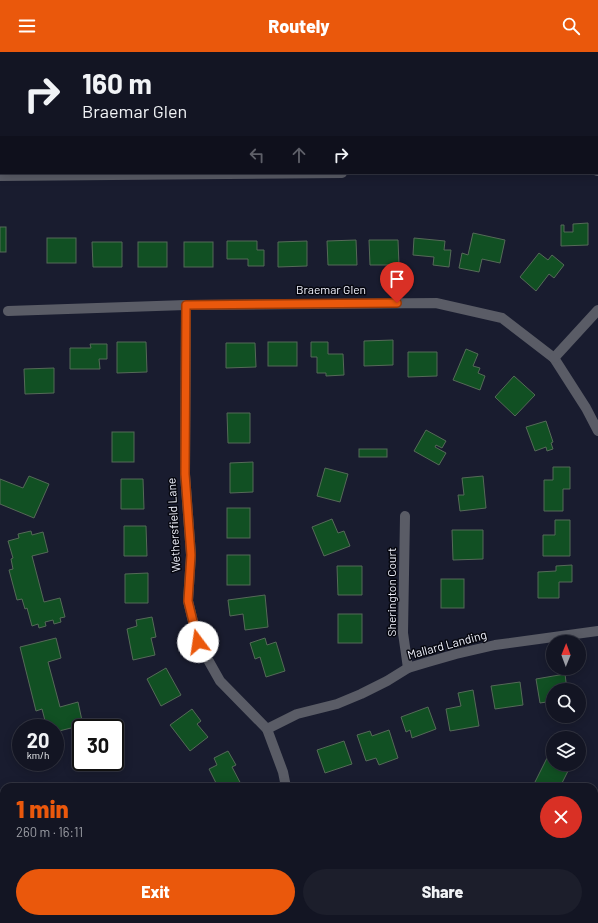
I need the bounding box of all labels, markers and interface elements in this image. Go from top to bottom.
icon: menu [16,15,38,37]
text: Routely [268,15,330,37]
icon: search [560,15,582,37]
text: 160 m [82,66,152,100]
icon: right [16,68,68,120]
text: Braemar Glen [82,100,187,122]
icon: left [246,144,268,166]
icon: ahead [288,144,310,166]
icon: right [330,144,352,166]
pin [380,262,414,303]
icon: arrive [386,268,408,290]
street label: Braemar Glen [296,282,366,296]
street label: Wethersfield Lane [164,477,182,573]
street label: Sherington Court [384,548,398,636]
position arrow [177,621,219,663]
street label: Mallard Landing [406,627,488,661]
north arrow [546,635,586,675]
map controls [546,635,586,771]
button: search [546,683,586,723]
speed limit sign: 30 [72,719,124,771]
text: 20 [27,728,49,752]
button: layers [546,731,586,771]
text: km/h [27,749,49,761]
text: 1 min [16,794,69,823]
button: close [540,796,582,838]
text: 260 m · 16:11 [16,824,83,840]
button: Exit [16,869,295,915]
button: Share [303,869,582,915]

